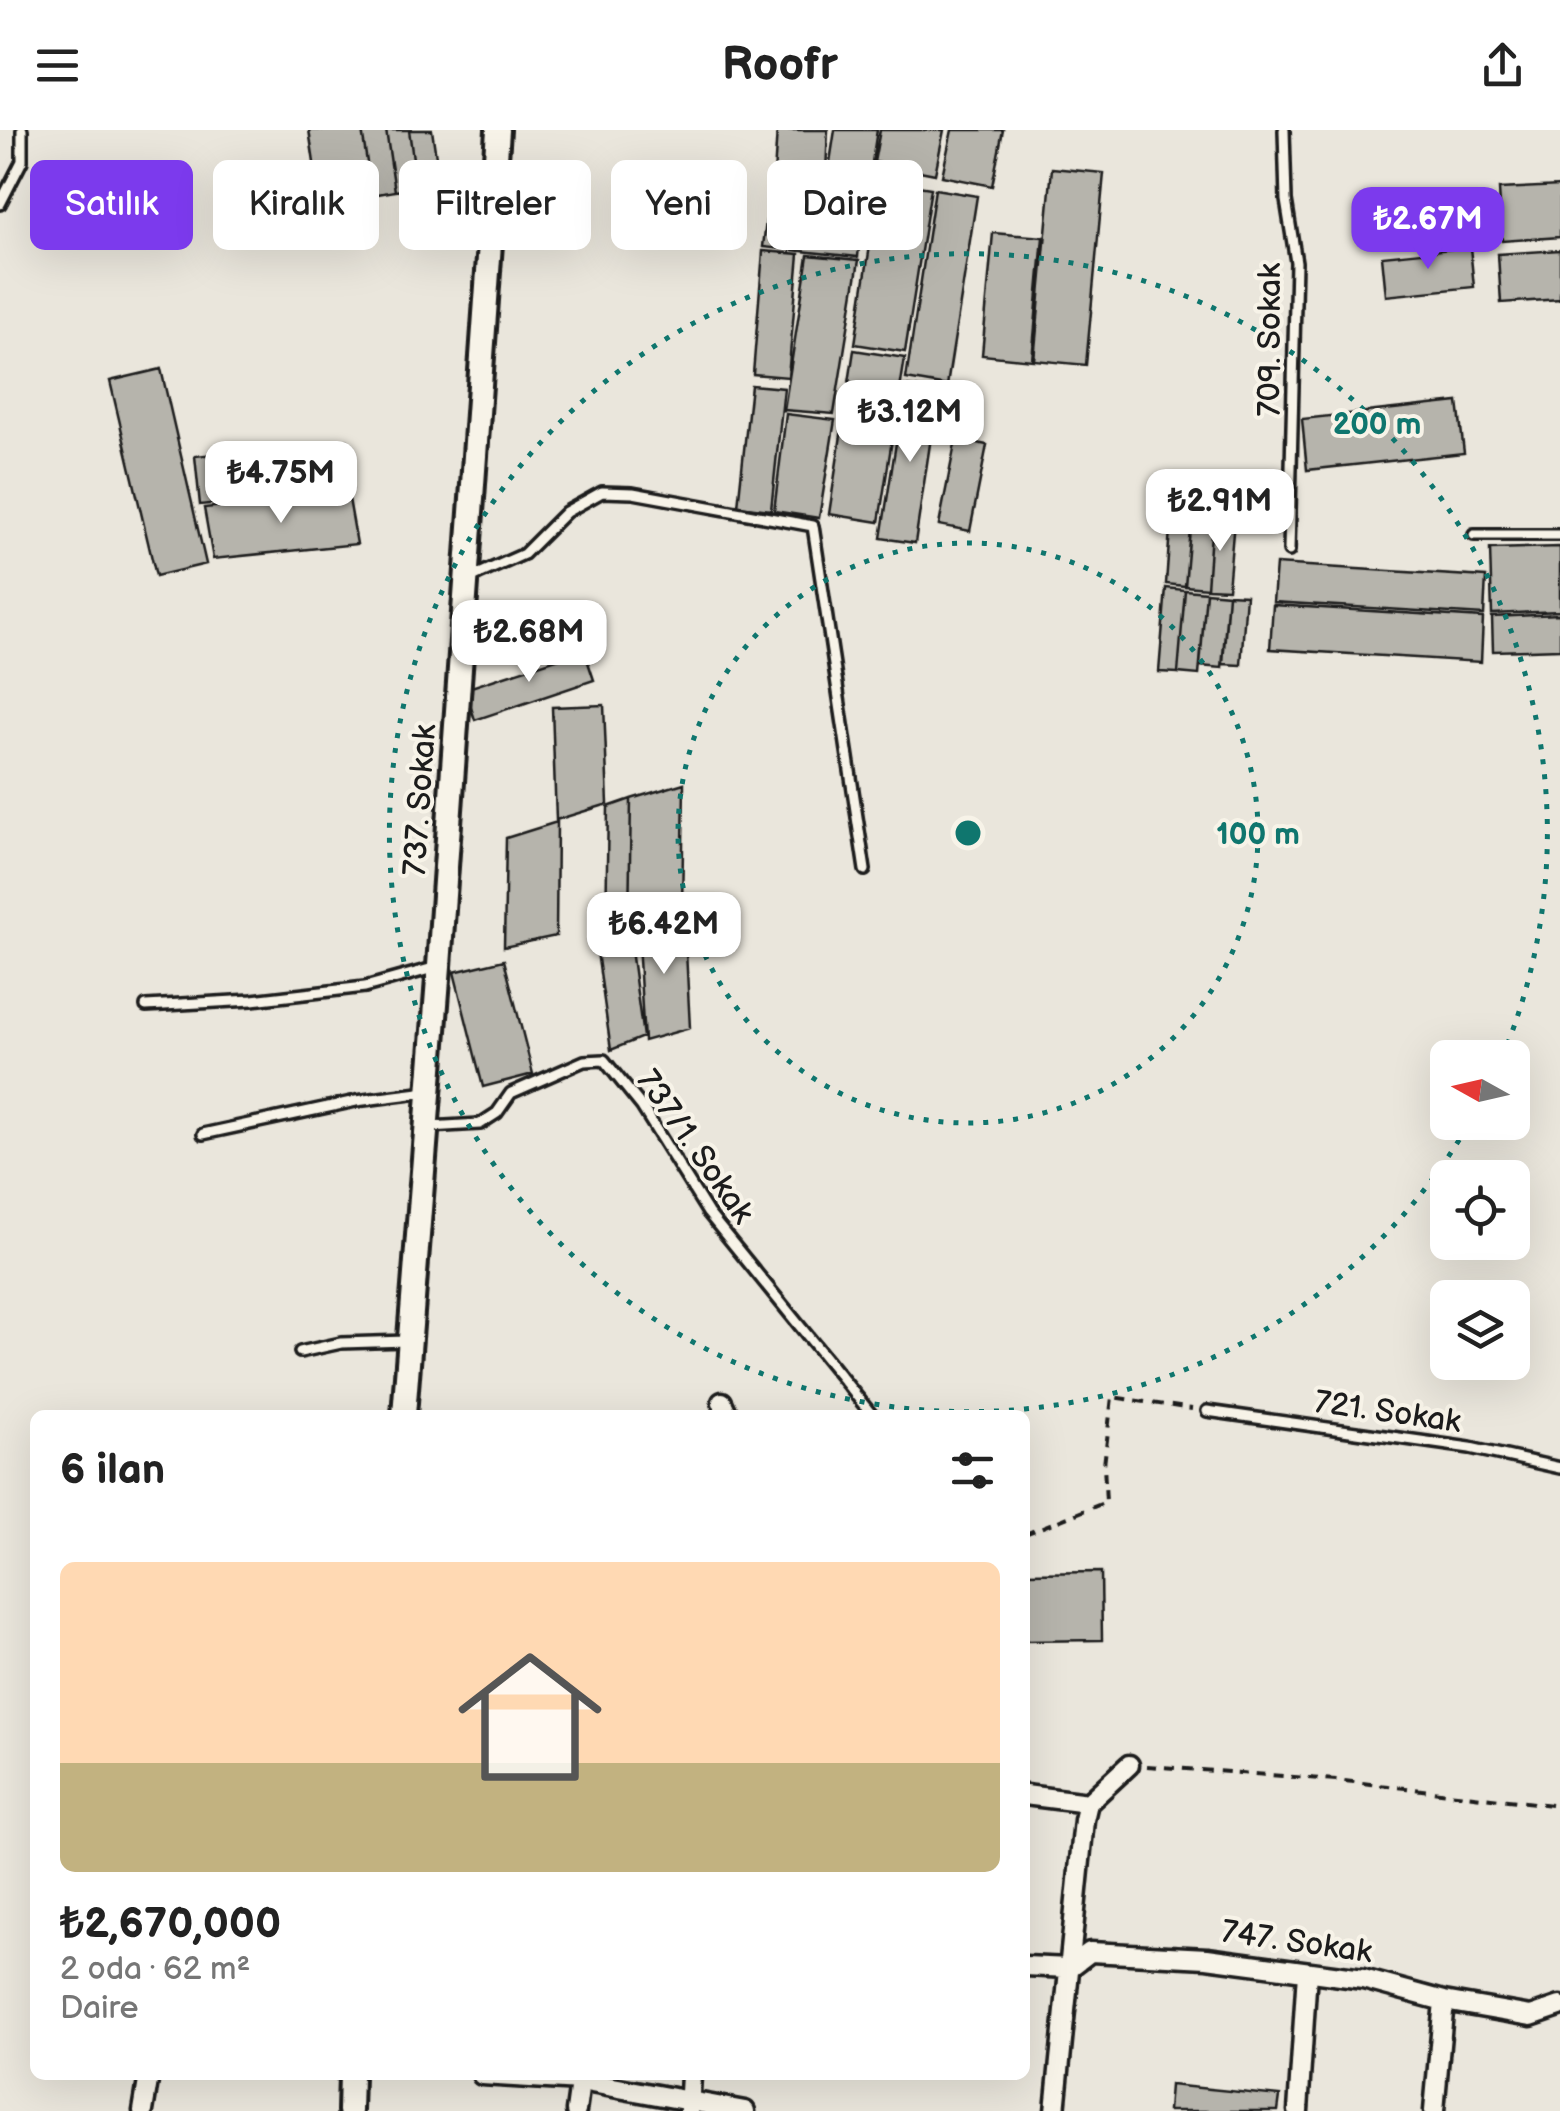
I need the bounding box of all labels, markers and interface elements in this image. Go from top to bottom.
icon: menu [30,38,85,93]
text: Roofr [722,38,838,93]
icon: share [1475,38,1530,93]
chip: Satılık [30,160,193,250]
chip: Kiralık [213,160,379,250]
chip: Filtreler [399,160,591,250]
chip: Yeni [611,160,747,250]
chip: Daire [767,160,923,250]
pin: ₺2.67M [1347,187,1509,272]
text: ₺2.67M [1373,200,1483,239]
street label: 709. Sokak [1251,263,1290,417]
pin: ₺3.12M [829,380,991,465]
text: ₺3.12M [858,393,962,432]
text: 200 m [1333,407,1421,443]
pin: ₺4.75M [200,441,362,526]
text: ₺4.75M [227,454,335,493]
pin: ₺2.91M [1139,469,1301,554]
text: ₺2.91M [1168,482,1272,521]
pin: ₺2.68M [448,600,610,685]
text: ₺2.68M [474,613,584,652]
street label: 737. Sokak [396,723,445,877]
centre of rings [950,815,986,851]
text: 100 m [1216,817,1300,853]
pin: ₺6.42M [583,892,745,977]
text: ₺6.42M [609,905,719,944]
north arrow [1430,1040,1530,1140]
map controls [1430,1040,1530,1380]
street label: 737/1. Sokak [628,1062,762,1231]
button: locate [1430,1160,1530,1260]
button: layers [1430,1280,1530,1380]
street label: 721. Sokak [1312,1383,1464,1442]
icon: filters [945,1443,1000,1498]
text: 6 ilan [60,1445,165,1496]
icon: home [440,1627,620,1807]
text: ₺2,670,000 [60,1899,281,1950]
street label: 747. Sokak [1219,1913,1375,1972]
text: 2 oda · 62 m² [60,1950,250,1989]
text: Daire [60,1989,138,2028]

